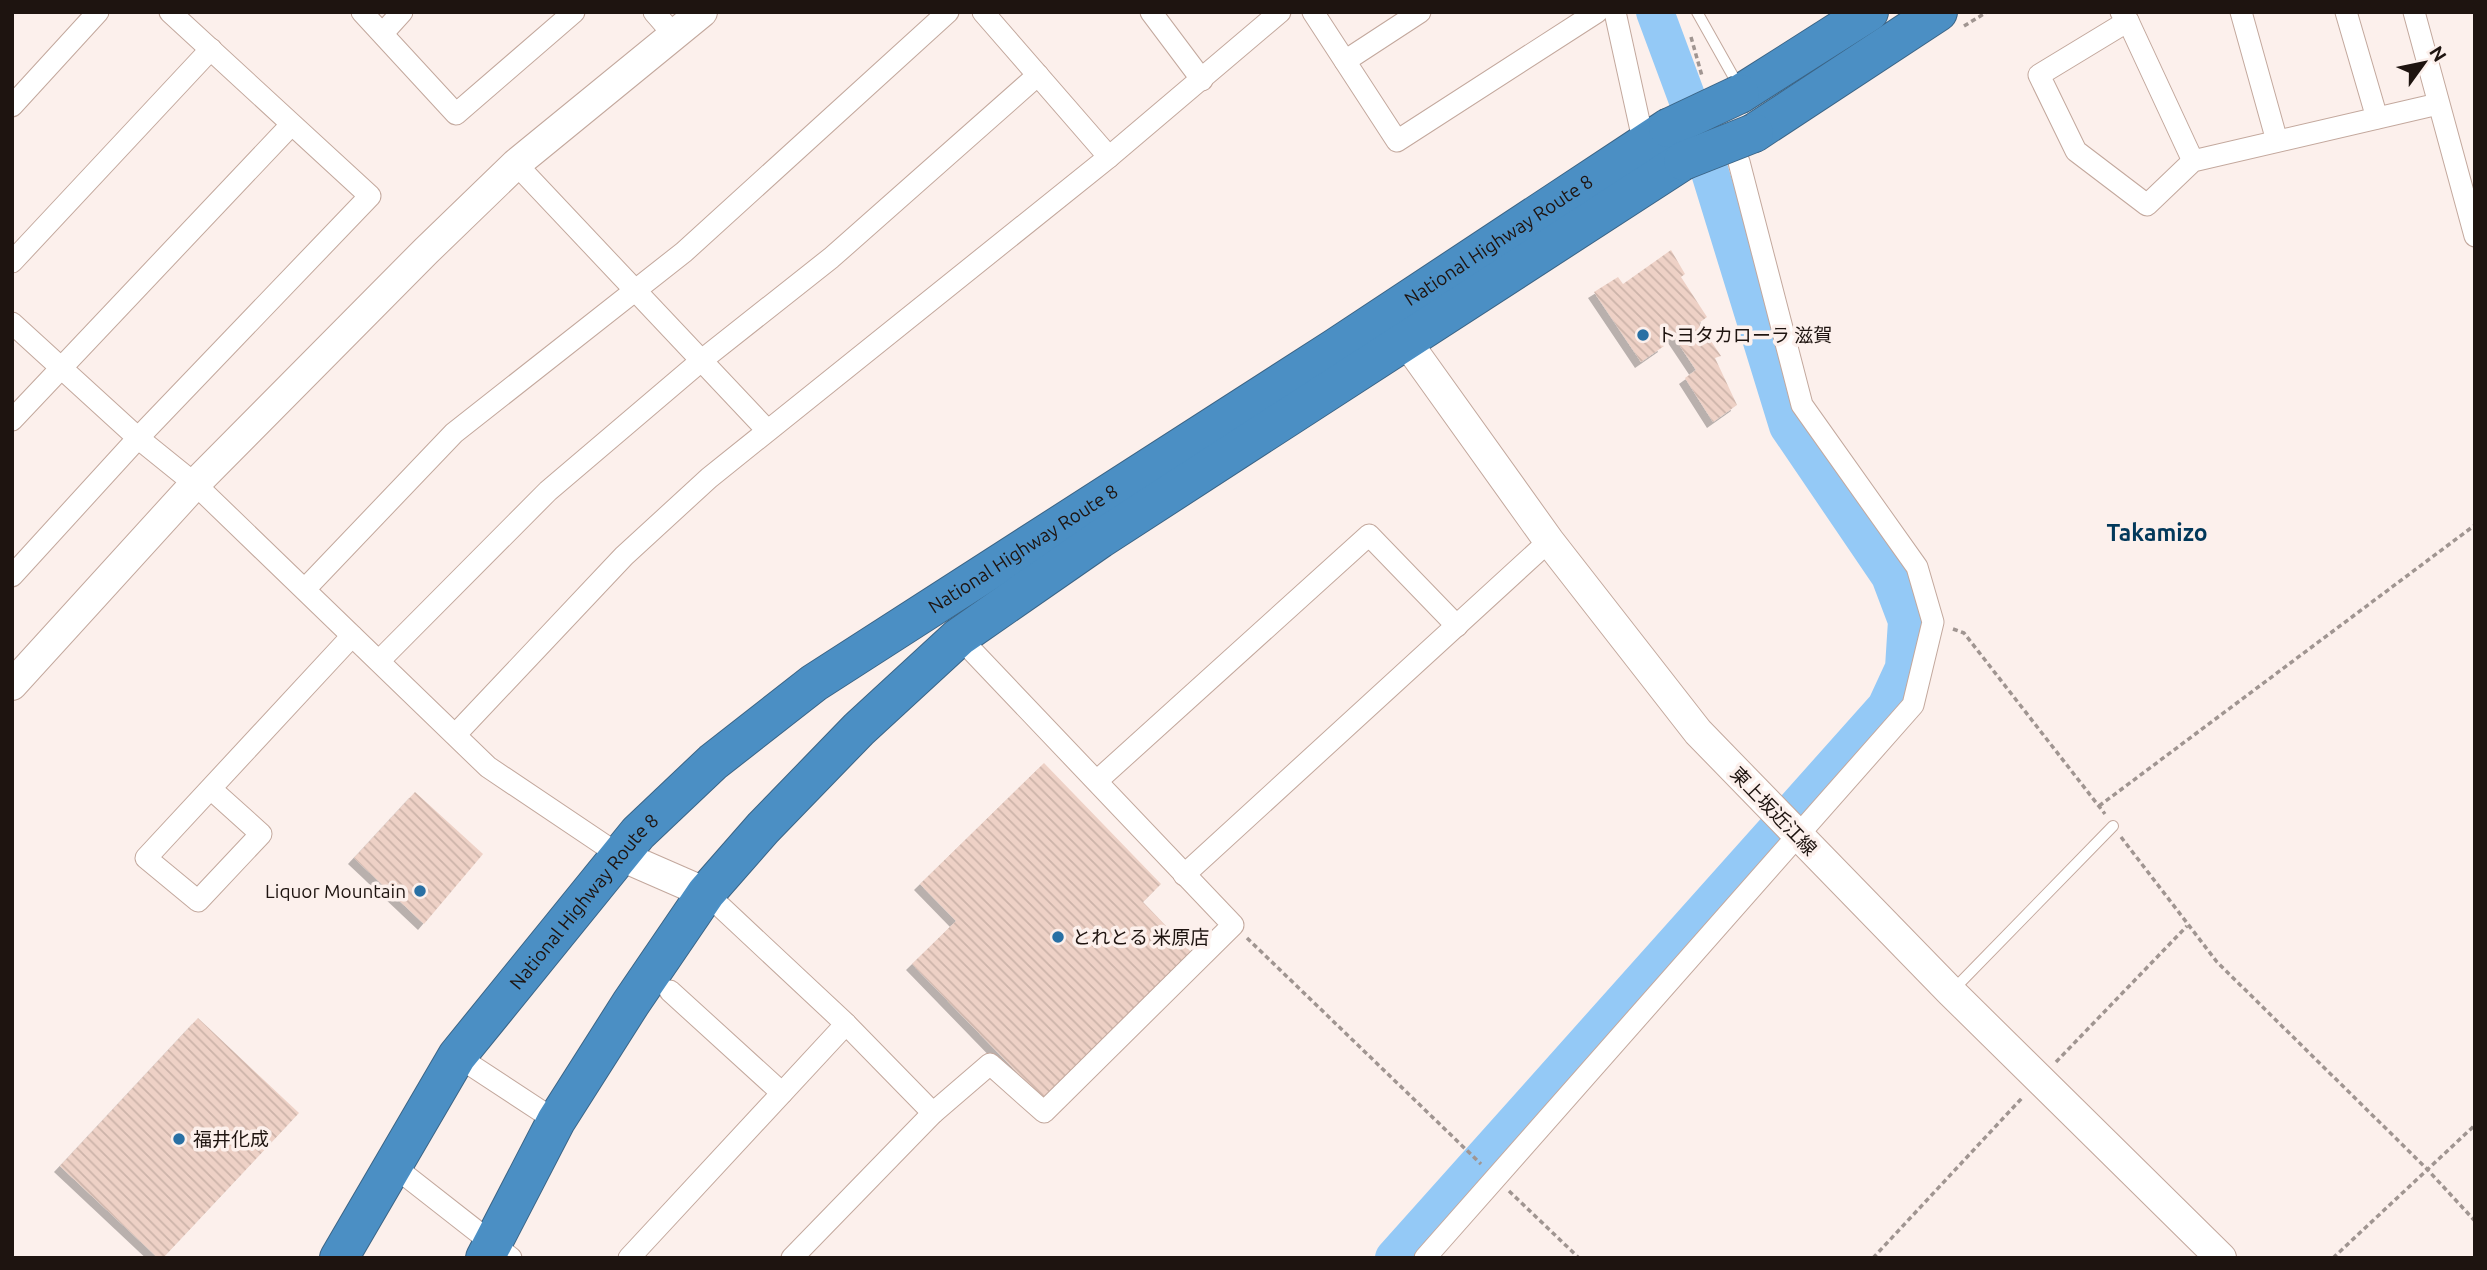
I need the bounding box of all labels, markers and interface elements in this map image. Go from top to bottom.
north arrow [2389,28,2459,98]
text: N [2425,42,2451,66]
street label: National Highway Route 8 [1400,170,1597,310]
place label: トヨタカローラ 滋賀 [1657,324,1832,346]
marker: トヨタカローラ 滋賀 [1635,327,1651,343]
street label: National Highway Route 8 [924,480,1122,618]
district label: Takamizo [2106,520,2208,545]
street label: 東上坂近江線 [1726,762,1822,860]
street label: National Highway Route 8 [505,809,663,993]
place label: Liquor Mountain [265,880,406,902]
marker: Liquor Mountain [412,883,428,899]
place label: とれとる 米原店 [1072,926,1209,948]
marker: とれとる 米原店 [1050,929,1066,945]
place label: 福井化成 [193,1128,269,1150]
marker: 福井化成 [171,1131,187,1147]

